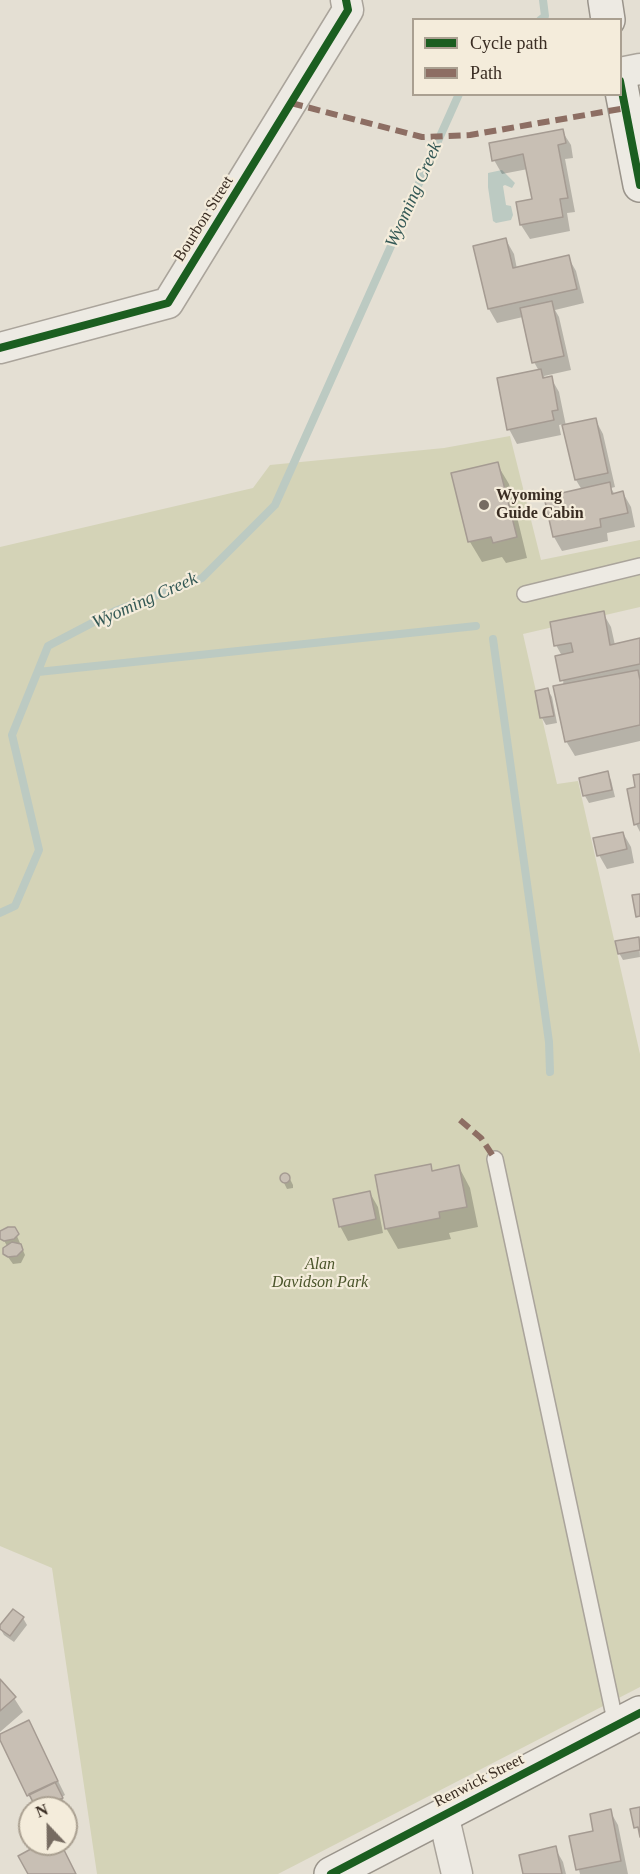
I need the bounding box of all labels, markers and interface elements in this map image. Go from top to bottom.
legend [412,18,622,96]
text: Cycle path [470,33,547,53]
text: Path [470,63,502,83]
water label: Wyoming Creek [381,139,447,251]
street label: Bourbon Street [170,173,238,265]
place label: Wyoming Guide Cabin [496,486,584,524]
marker: Wyoming Guide Cabin [477,498,491,512]
water label: Wyoming Creek [89,568,201,634]
park label: Alan Davidson Park [272,1255,368,1293]
street label: Renwick Street [431,1750,527,1812]
north arrow [18,1796,78,1856]
text: N [33,1801,50,1821]

